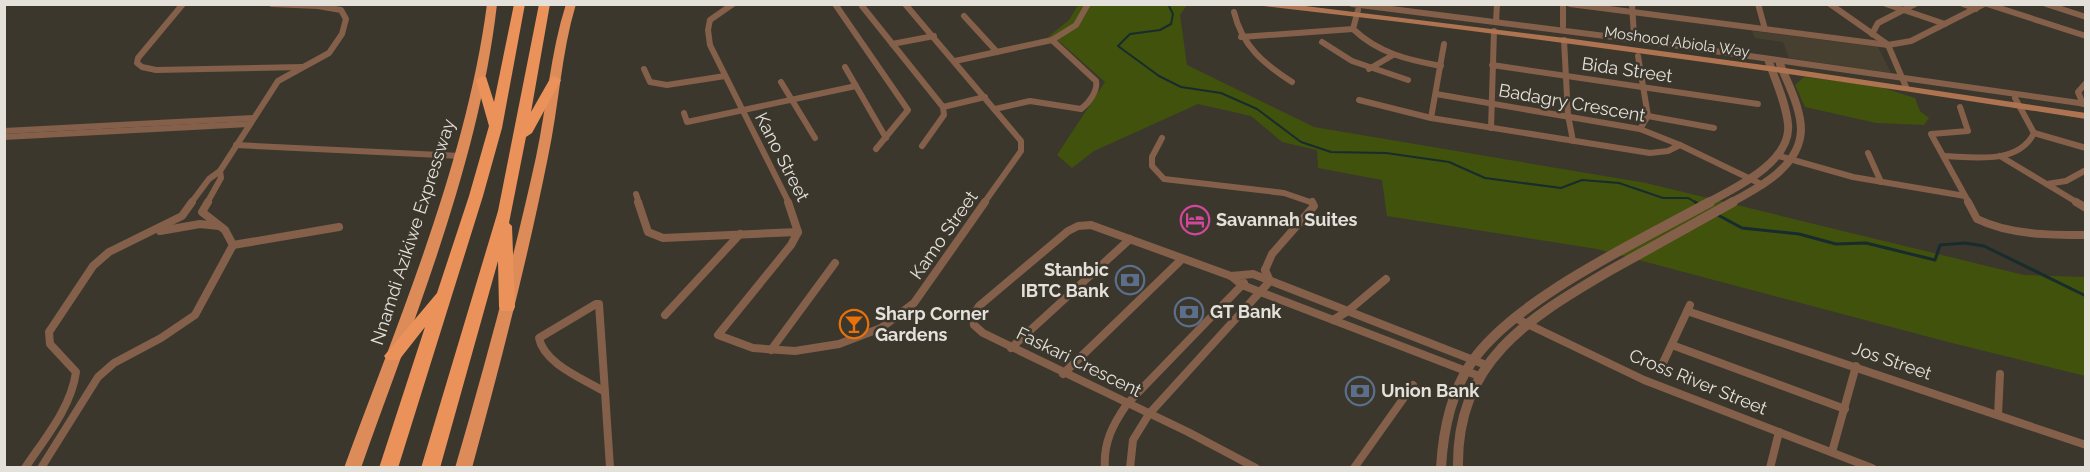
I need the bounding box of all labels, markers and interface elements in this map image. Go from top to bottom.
street label: Moshood Abiola Way [1603,23,1751,61]
street label: Bida Street [1580,53,1674,86]
street label: Badagry Crescent [1497,79,1647,126]
street label: Kano Street [751,109,814,205]
street label: Nnamdi Azikiwe Expressway [366,116,459,348]
street label: Kamo Street [905,186,982,283]
hotel icon: Savannah Suites [1179,204,1211,236]
place label: Savannah Suites [1216,209,1358,230]
place label: Stanbic IBTC Bank [1021,259,1110,301]
bank icon: Stanbic IBTC Bank [1114,264,1146,296]
bank icon: GT Bank [1173,296,1205,328]
place label: GT Bank [1210,301,1282,322]
place label: Sharp Corner Gardens [875,303,989,345]
bar icon: Sharp Corner Gardens [838,308,870,340]
street label: Faskari Crescent [1013,322,1145,401]
street label: Jos Street [1850,337,1935,384]
street label: Cross River Street [1626,344,1770,419]
bank icon: Union Bank [1344,375,1376,407]
place label: Union Bank [1381,380,1480,401]

